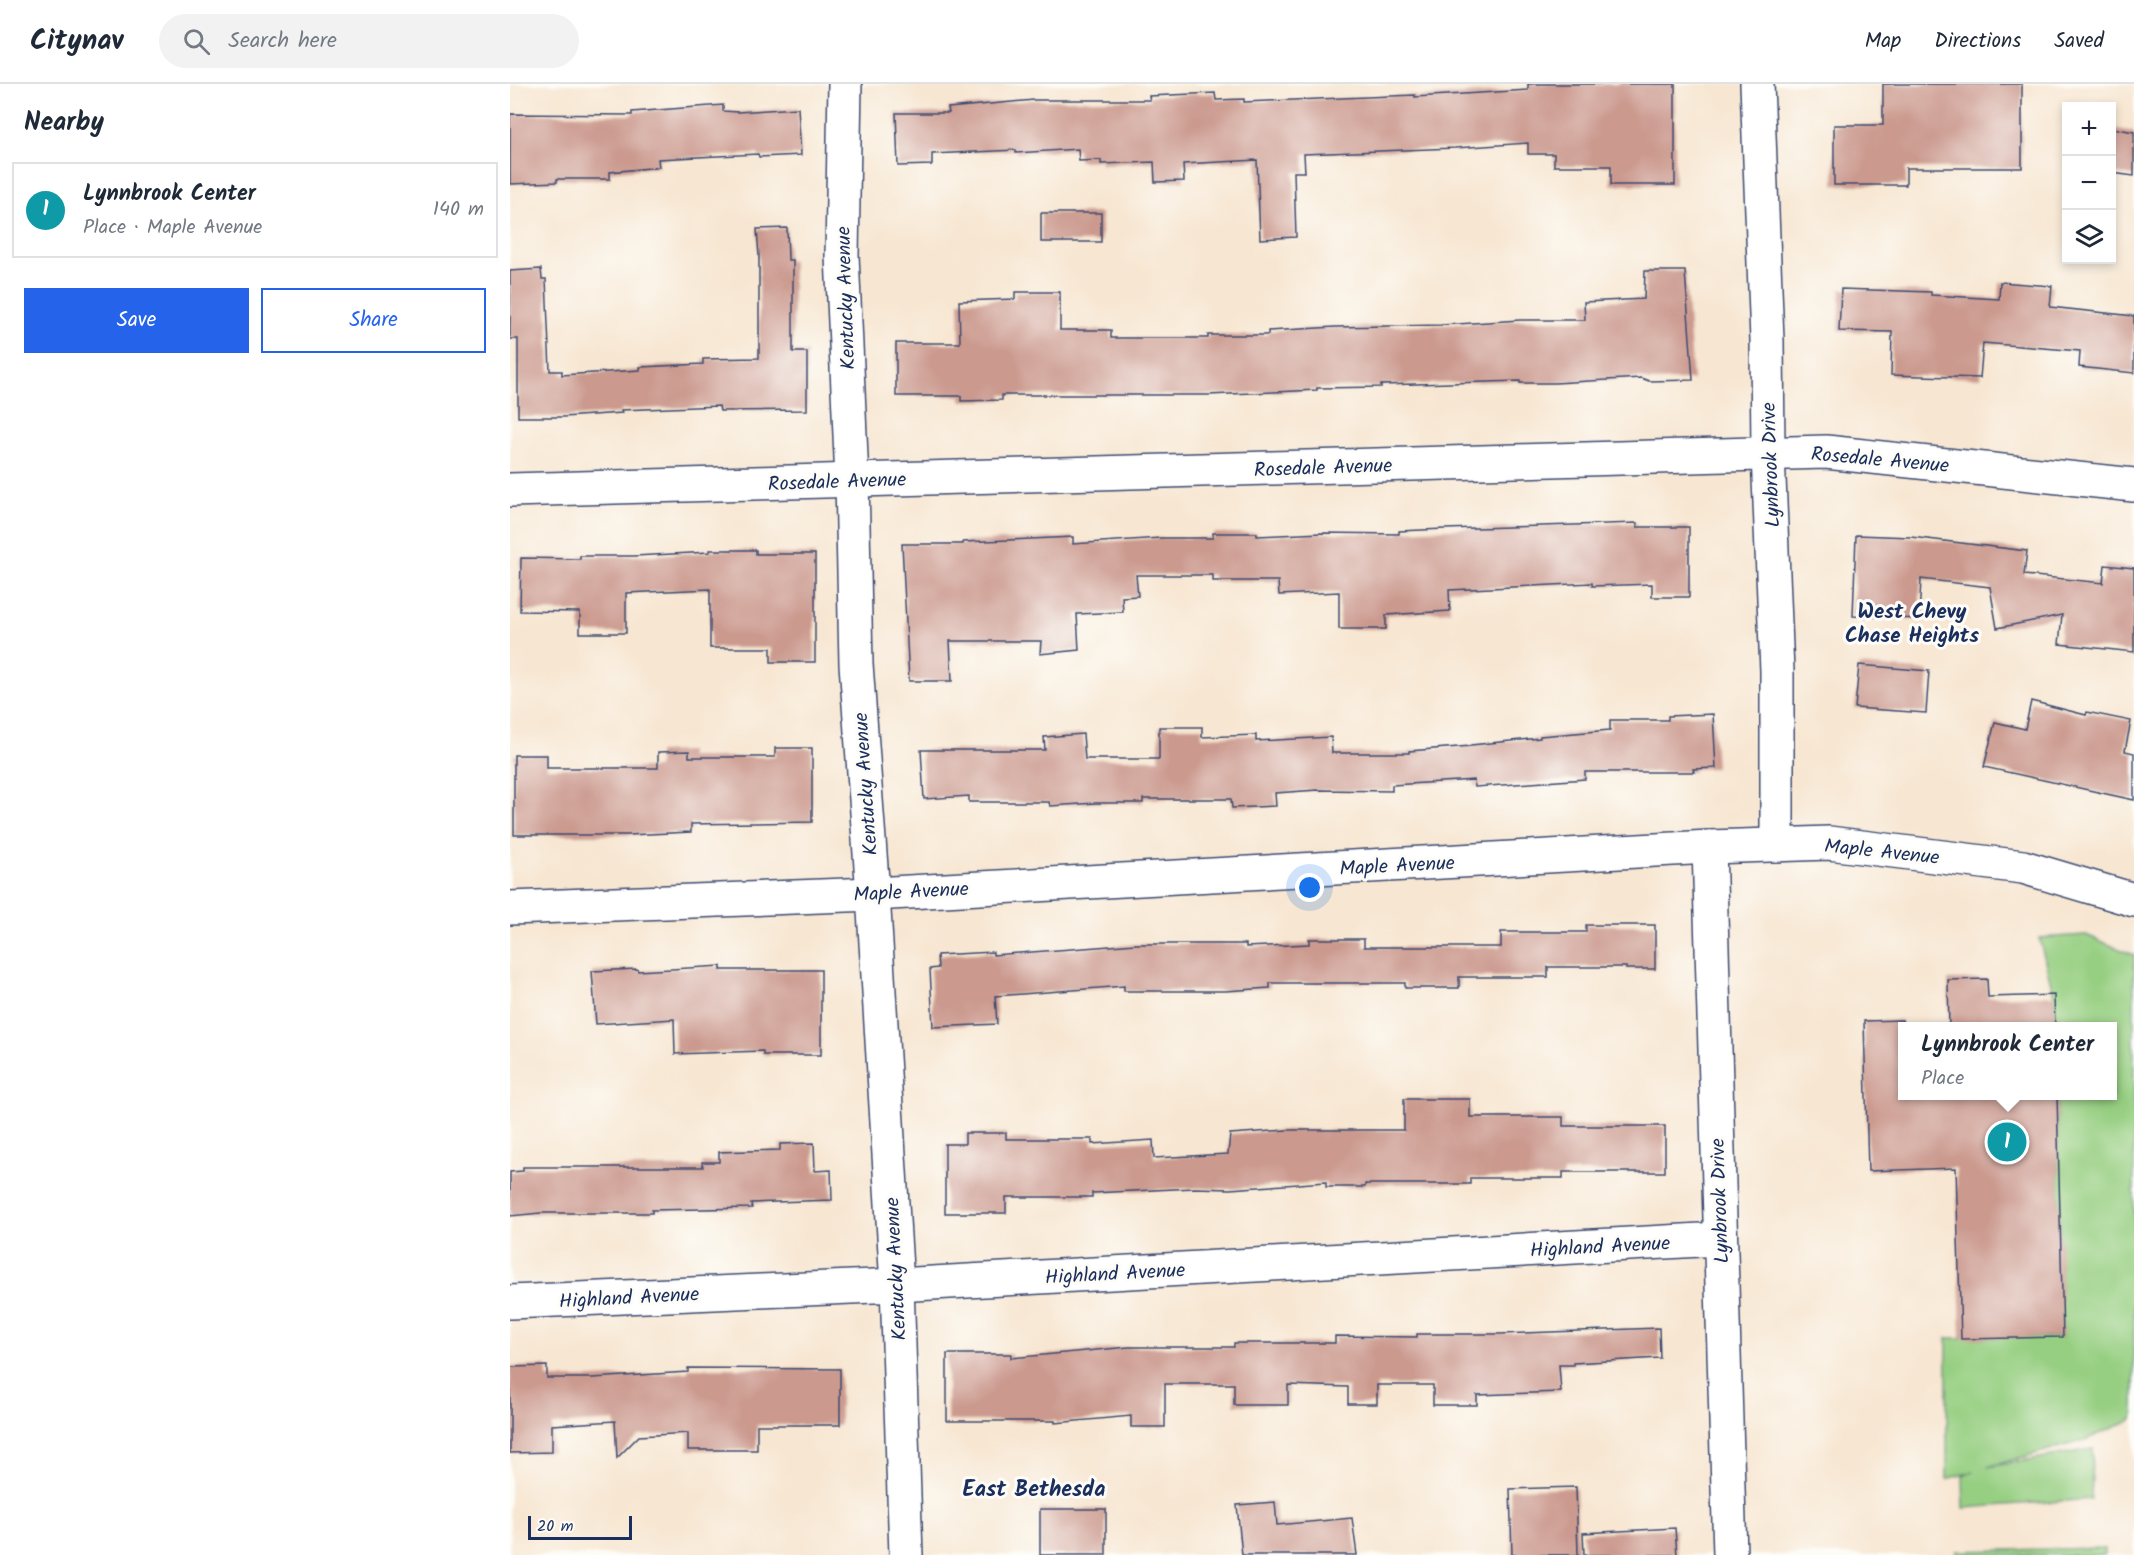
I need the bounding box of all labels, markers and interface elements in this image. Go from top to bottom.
search box [159,14,579,68]
text: Citynav [30,19,123,64]
text: Search here [228,24,337,59]
icon: search [180,25,213,58]
text: Map [1865,25,1901,58]
text: Directions [1934,25,2021,58]
text: Saved [2054,25,2104,58]
text: Nearby [24,102,104,144]
map controls [2062,102,2116,264]
button: + [2062,102,2116,156]
button: − [2062,156,2116,210]
text: Lynnbrook Center [83,177,256,212]
text: 1 [42,194,49,226]
text: 140 m [433,194,484,226]
button: layers [2062,210,2116,264]
text: Place · Maple Avenue [83,212,262,244]
street label: Kentucky Avenue [829,226,865,370]
button: Save [24,288,249,353]
button: Share [261,288,486,353]
street label: Lynbrook Drive [1754,402,1790,528]
street label: Rosedale Avenue [1809,439,1950,483]
street label: Rosedale Avenue [1253,451,1393,487]
street label: Rosedale Avenue [767,465,907,501]
district label: West Chevy Chase Heights [1845,596,1979,653]
street label: Kentucky Avenue [846,711,888,857]
street label: Maple Avenue [1823,831,1941,875]
street label: Maple Avenue [1339,848,1456,886]
your location [1295,873,1324,902]
street label: Maple Avenue [853,874,970,912]
popup [1898,1022,2117,1100]
text: Lynnbrook Center [1921,1028,2094,1063]
text: Place [1921,1063,1964,1095]
pin: 1 [1988,1120,2026,1164]
street label: Lynbrook Drive [1703,1138,1739,1264]
street label: Kentucky Avenue [877,1196,917,1341]
street label: Highland Avenue [1529,1228,1671,1268]
street label: Highland Avenue [1044,1255,1186,1295]
street label: Highland Avenue [558,1279,700,1319]
district label: East Bethesda [963,1473,1105,1508]
scale bar [528,1513,632,1540]
text: 20 m [537,1514,573,1539]

